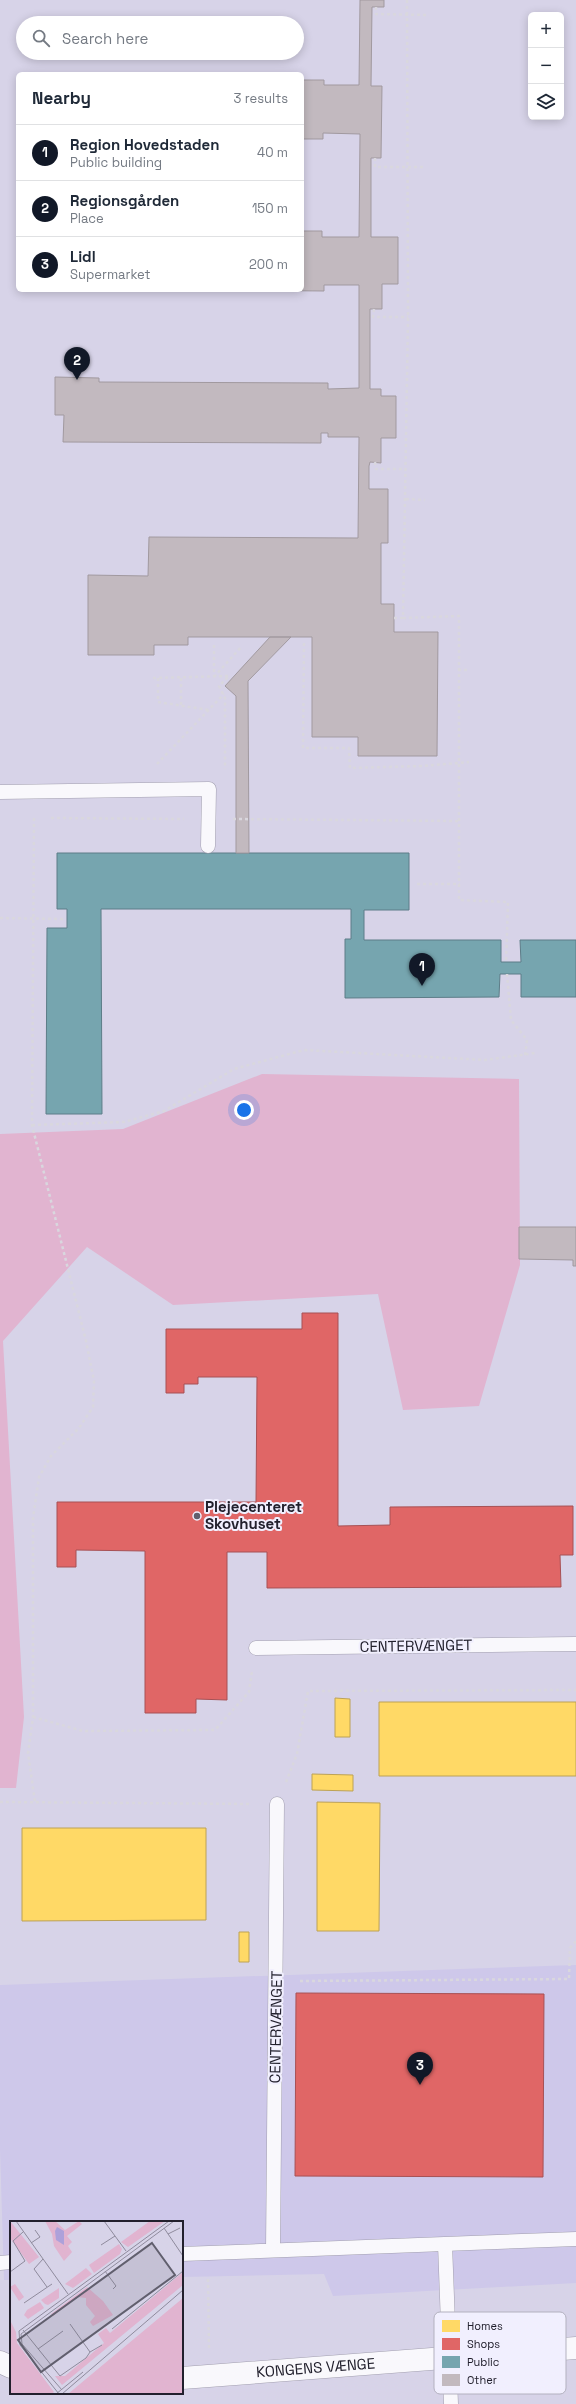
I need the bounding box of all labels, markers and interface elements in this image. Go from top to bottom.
map controls [528,12,564,120]
button: + [528,12,564,48]
search box [16,16,304,60]
icon: search [30,27,52,49]
text: Search here [62,29,148,48]
button: − [528,48,564,84]
button: layers [528,84,564,120]
text: Nearby [32,87,91,109]
text: 3 results [234,90,288,107]
text: Region Hovedstaden [70,135,220,154]
text: 1 [42,144,48,161]
text: 40 m [257,144,288,161]
text: Public building [70,154,162,171]
text: Regionsgården [70,191,179,210]
text: 2 [41,200,49,217]
text: 150 m [252,200,288,217]
text: Place [70,210,104,227]
text: Lidl [70,247,96,266]
text: 3 [41,256,49,273]
text: 200 m [249,256,288,273]
text: Supermarket [70,266,151,283]
pin: 2 [64,347,90,380]
pin: 1 [409,953,435,986]
your location [234,1100,254,1120]
place label: Plejecenteret Skovhuset [205,1497,302,1533]
marker: Plejecenteret Skovhuset [192,1511,202,1521]
street label: CENTERVÆNGET [359,1635,473,1656]
street label: CENTERVÆNGET [265,1970,286,2083]
pin: 3 [407,2052,433,2085]
inset map [10,2221,183,2394]
legend [434,2312,566,2394]
text: Homes [467,2319,503,2333]
text: Shops [467,2337,500,2351]
street label: KONGENS VÆNGE [255,2353,376,2381]
text: Public [467,2355,499,2369]
text: Other [467,2373,497,2387]

